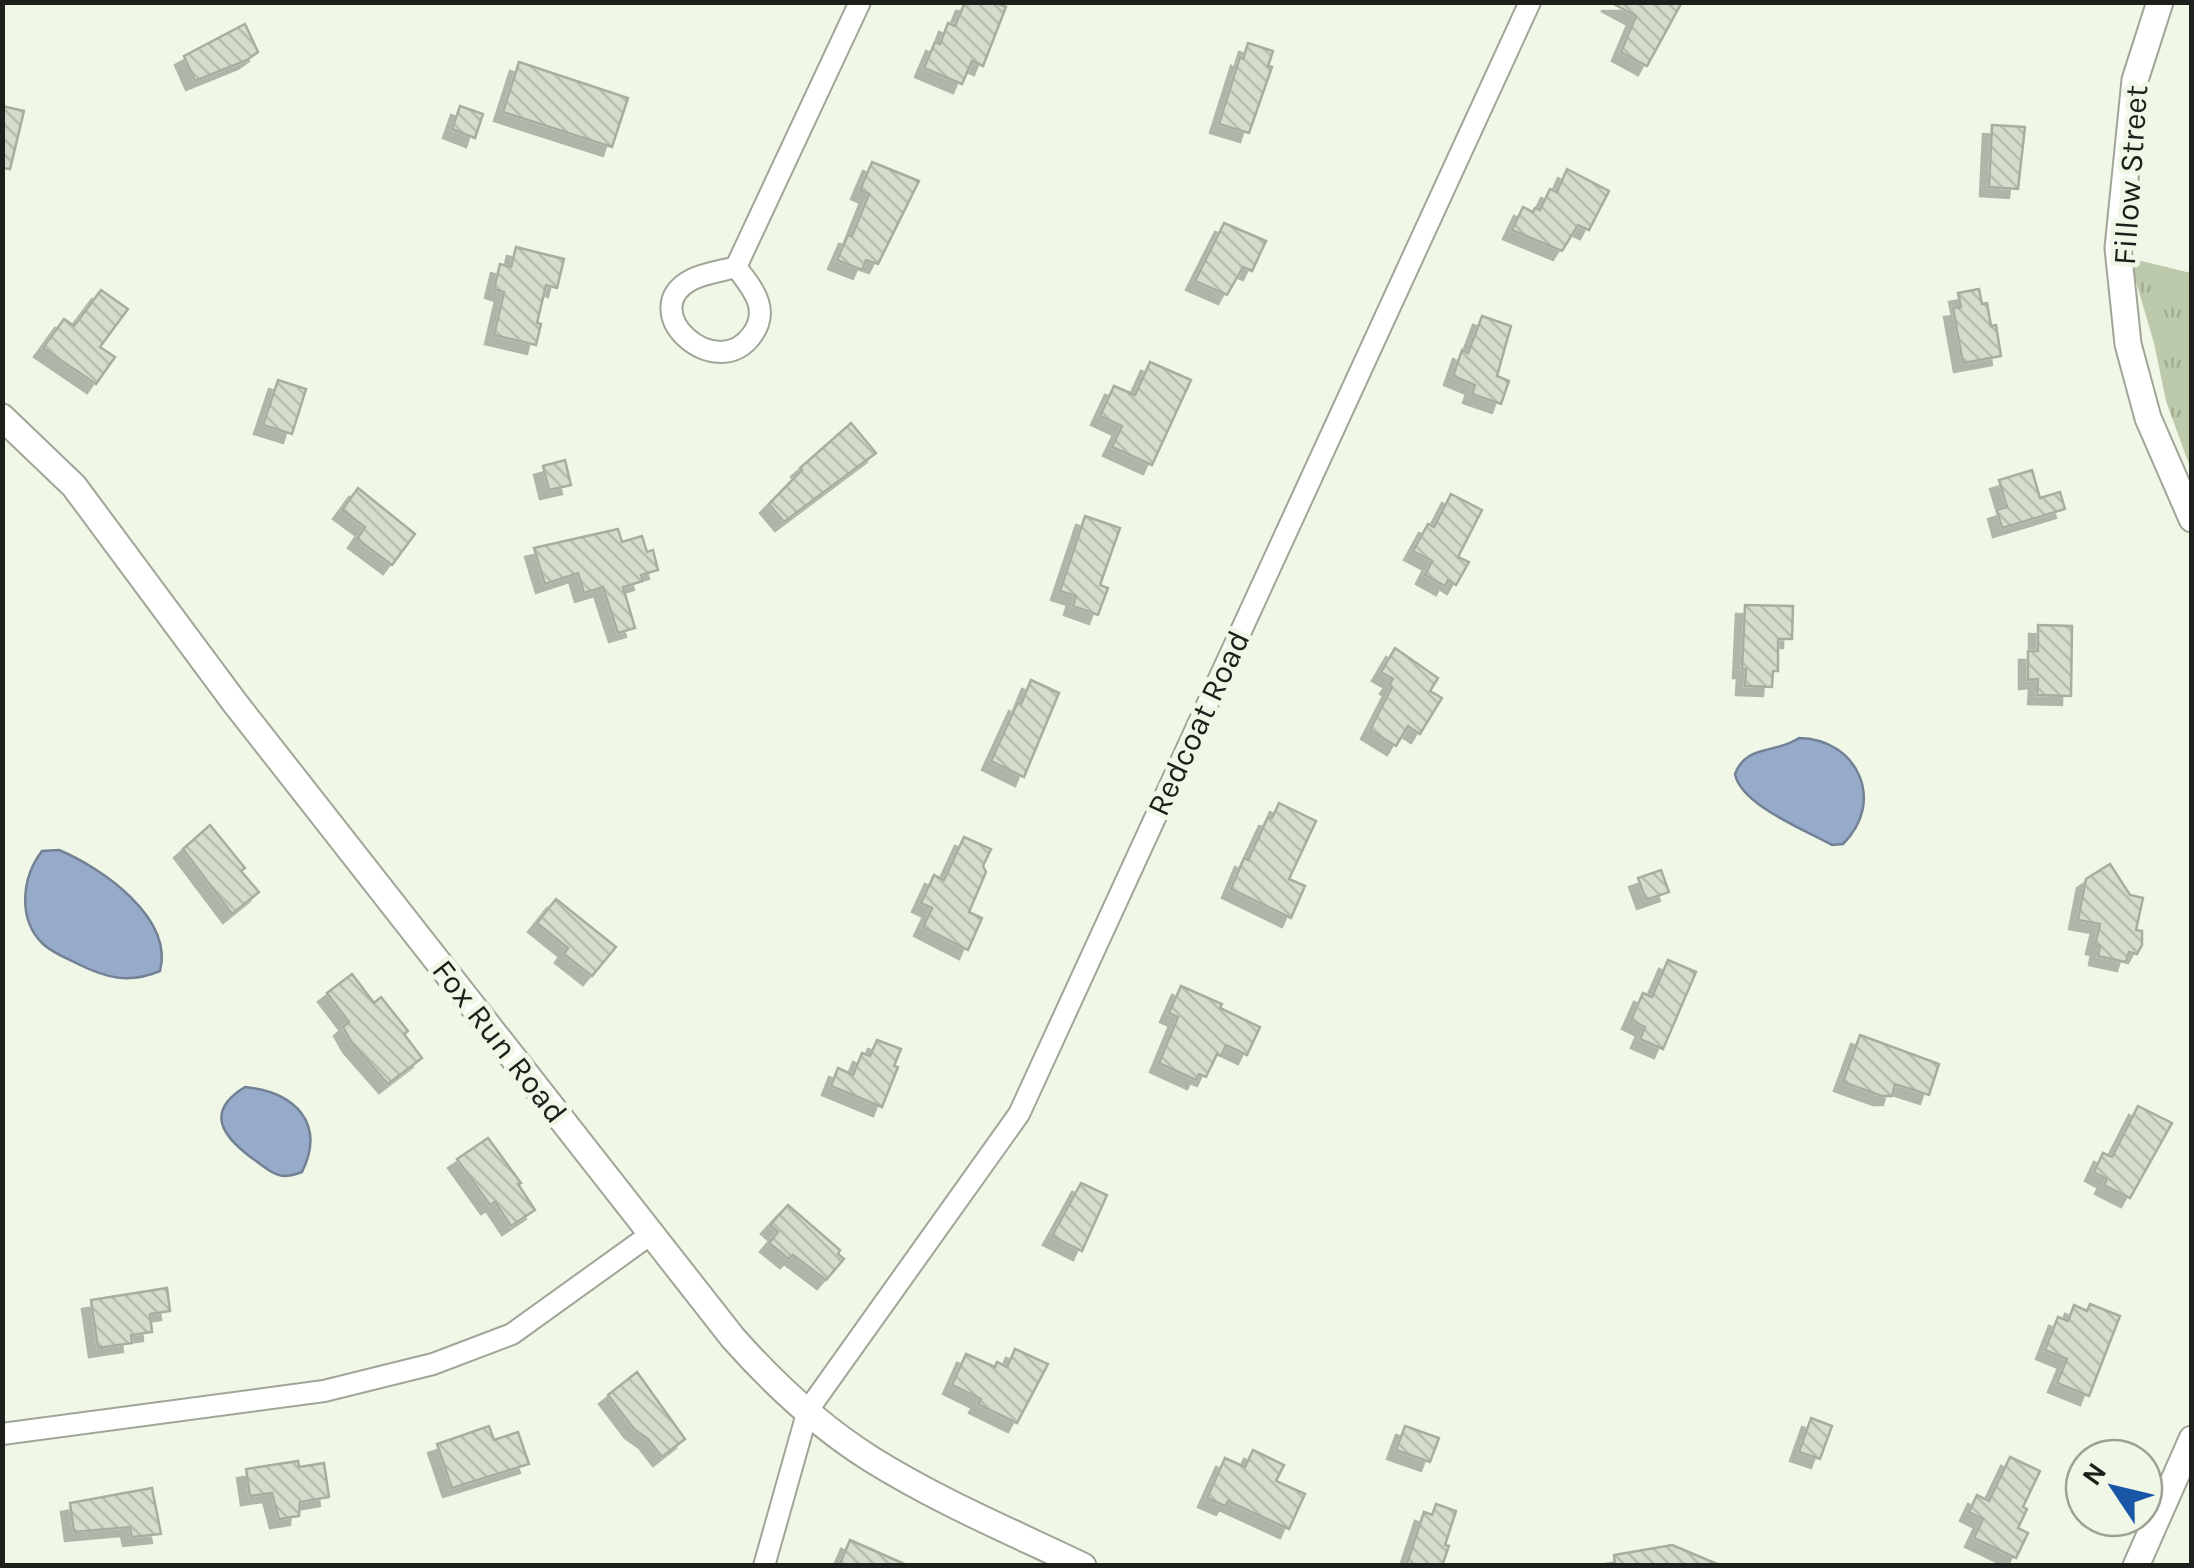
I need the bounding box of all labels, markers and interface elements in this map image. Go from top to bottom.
street label: Fillow Street [2106,84,2155,266]
street label: Redcoat Road [1139,625,1257,822]
street label: Fox Run Road [424,952,575,1130]
north arrow [2064,1438,2164,1538]
text: N [2075,1456,2113,1492]

